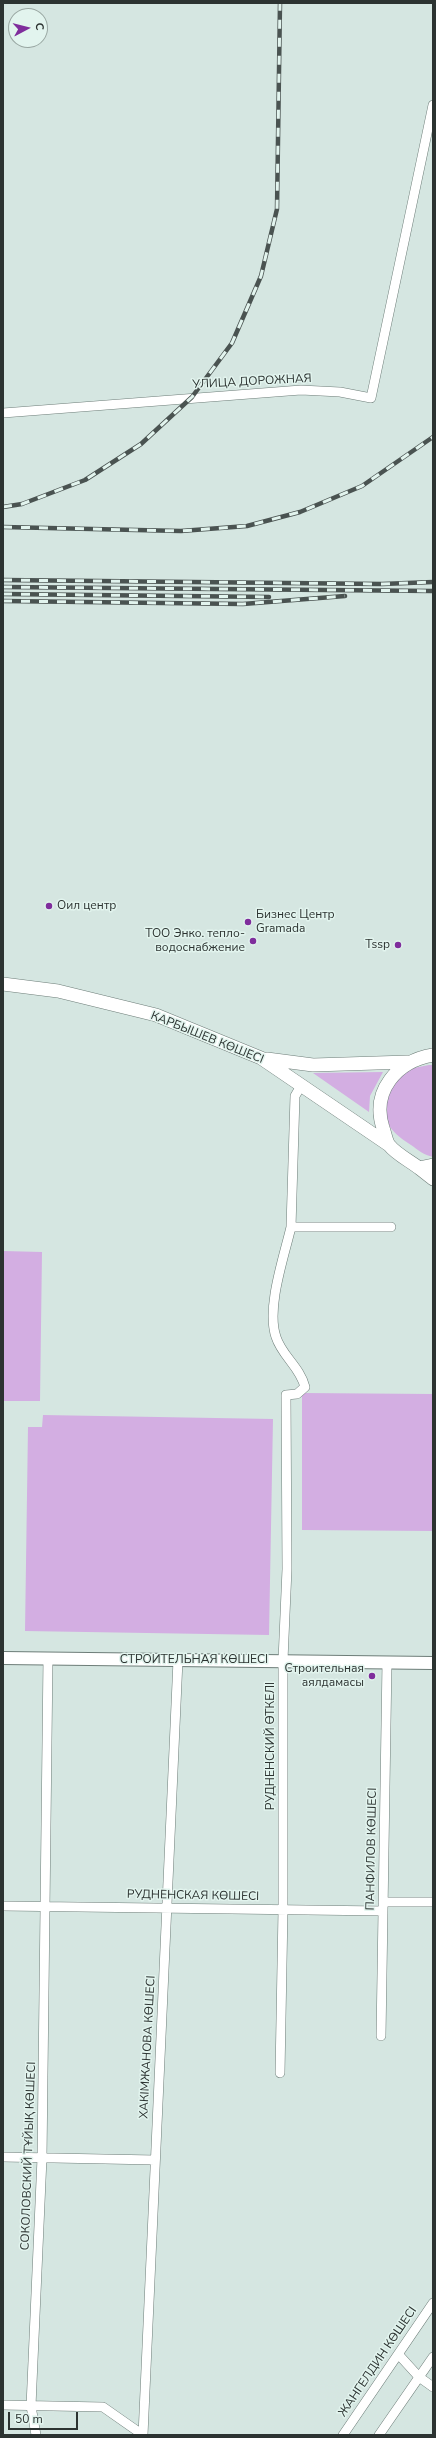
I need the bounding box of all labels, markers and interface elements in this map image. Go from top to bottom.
north arrow [8,8,48,48]
text: С [32,22,47,31]
street label: УЛИЦА ДОРОЖНАЯ [192,372,312,392]
place label: Оил центр [57,899,116,913]
marker: Оил центр [44,901,54,911]
place label: Бизнес Центр Gramada [256,908,335,936]
marker: Бизнес Центр Gramada [243,917,253,927]
place label: ТОО Энко. тепло- водоснабжение [145,927,245,955]
marker: ТОО Энко. тепло- водоснабжение [248,936,258,946]
place label: Tssp [365,938,390,952]
marker: Tssp [393,940,403,950]
street label: КАРБЫШЕВ КӨШЕСІ [148,1009,266,1067]
street label: СТРОИТЕЛЬНАЯ КӨШЕСІ [120,1653,268,1667]
place label: Строительная аялдамасы [285,1662,364,1690]
marker: Строительная аялдамасы [367,1671,377,1681]
street label: РУДНЕНСКИЙ ӨТКЕЛІ [264,1682,278,1810]
street label: ПАНФИЛОВ КӨШЕСІ [364,1787,380,1911]
street label: РУДНЕНСКАЯ КӨШЕСІ [127,1888,259,1904]
street label: ХАКІМЖАНОВА КӨШЕСІ [137,1975,159,2119]
street label: СОКОЛОВСКИЙ ТҰЙЫҚ КӨШЕСІ [19,2061,39,2251]
street label: ЖАНГЕЛДИН КӨШЕСІ [336,2304,420,2420]
scale bar [10,2404,80,2430]
text: 50 m [15,2411,43,2427]

